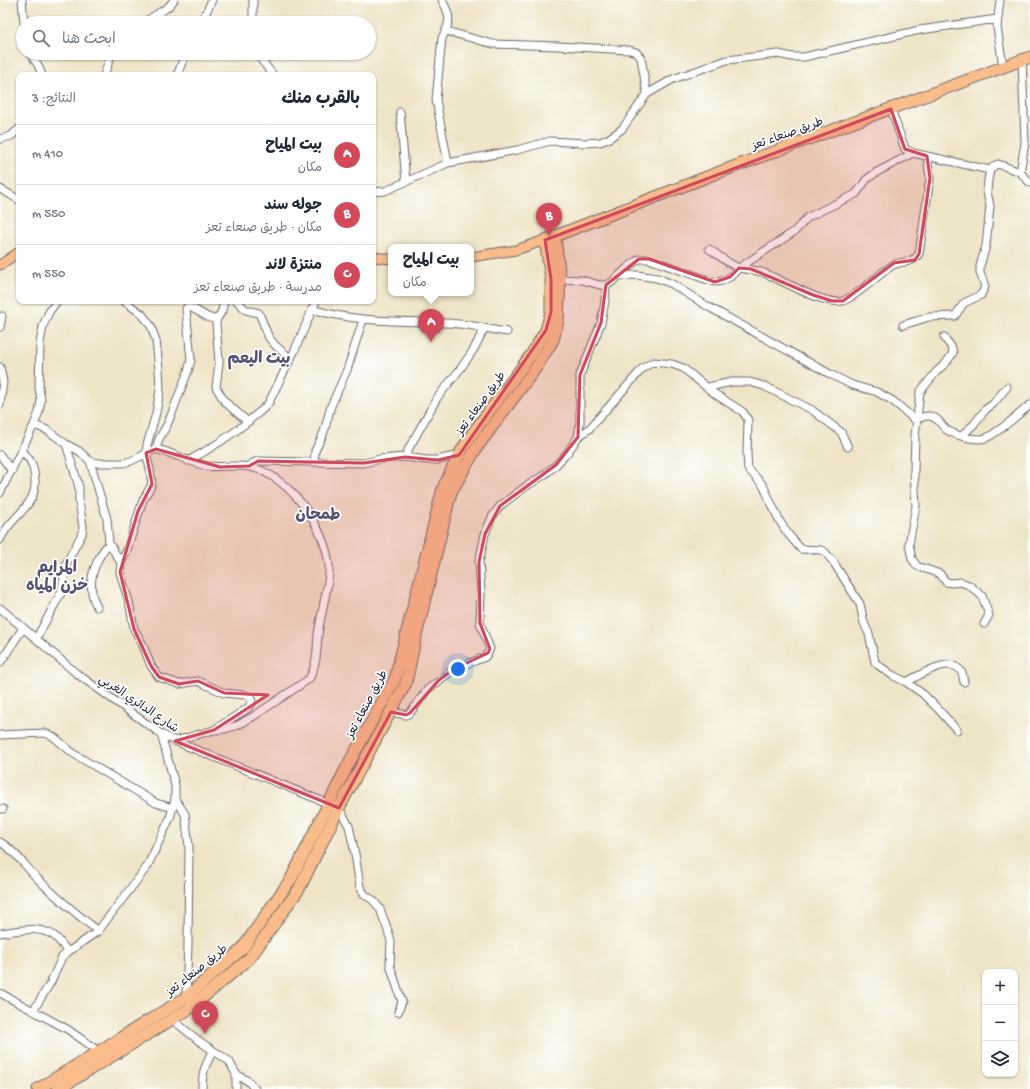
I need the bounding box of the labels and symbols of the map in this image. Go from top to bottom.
street label: طريق صنعاء تعز [749,115,826,155]
pin: B [536,203,562,236]
pin: A [418,309,444,342]
district label: بيت اليعم [228,350,290,370]
street label: طريق صنعاء تعز [453,370,509,440]
district label: طمحان [295,506,341,526]
district label: المرايم خزن المياه [26,559,88,597]
your location [448,659,468,679]
street label: طريق صنعاء تعز [343,668,392,742]
street label: شارع الدائري الغربي [94,673,180,738]
street label: طريق صنعاء تعز [163,942,231,1001]
pin: C [192,1001,218,1034]

